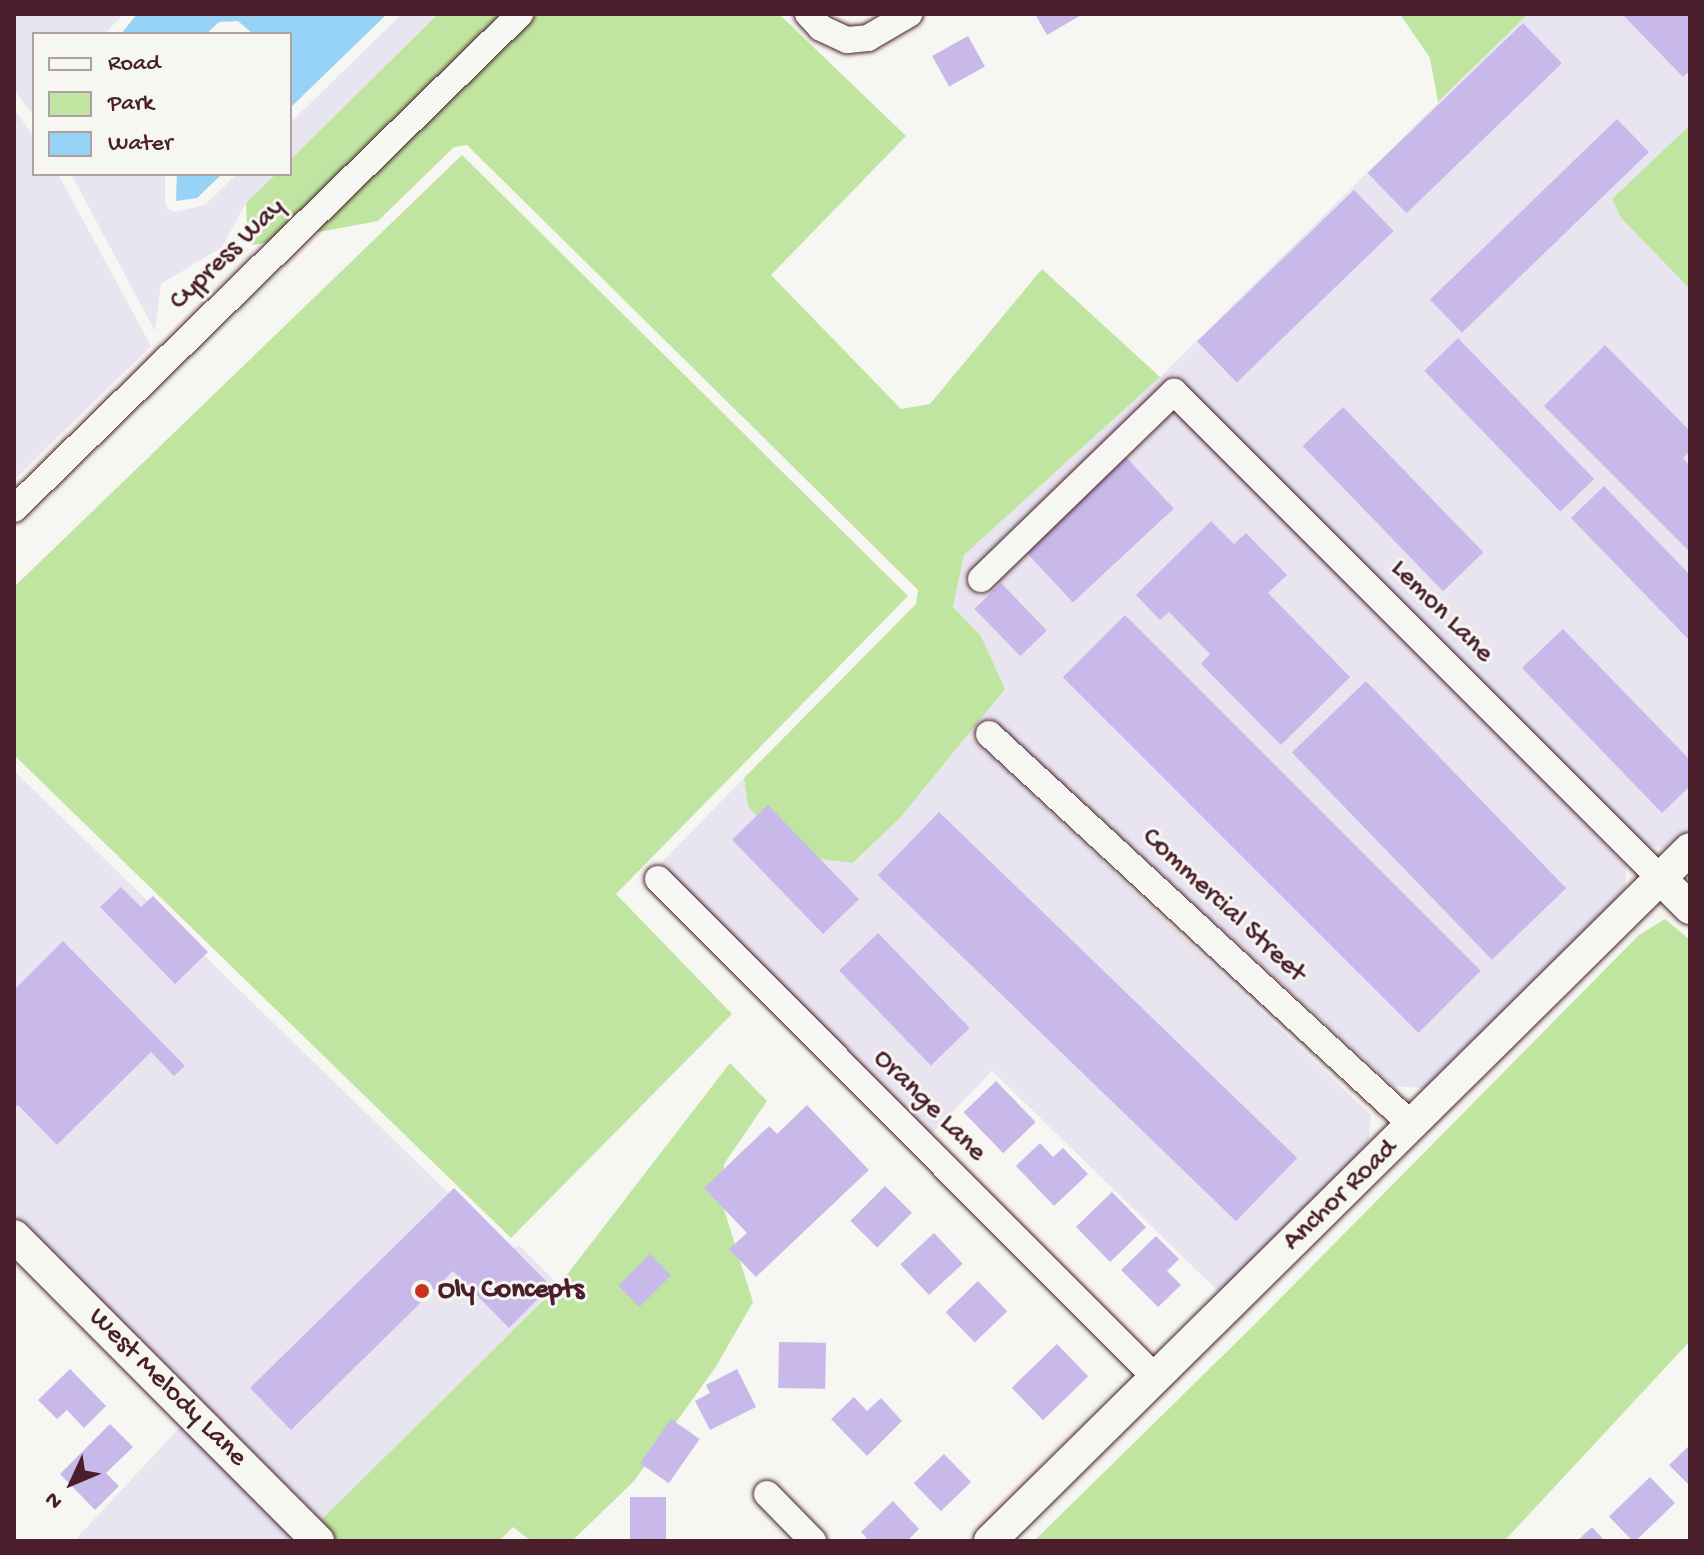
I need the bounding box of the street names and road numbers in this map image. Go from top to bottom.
street label: Cypress Way [163,192,293,318]
street label: Lemon Lane [1382,553,1500,671]
street label: Commercial Street [1134,821,1312,991]
street label: Orange Lane [865,1042,993,1170]
street label: Anchor Road [1277,1133,1405,1259]
street label: West Melody Lane [80,1301,254,1475]

